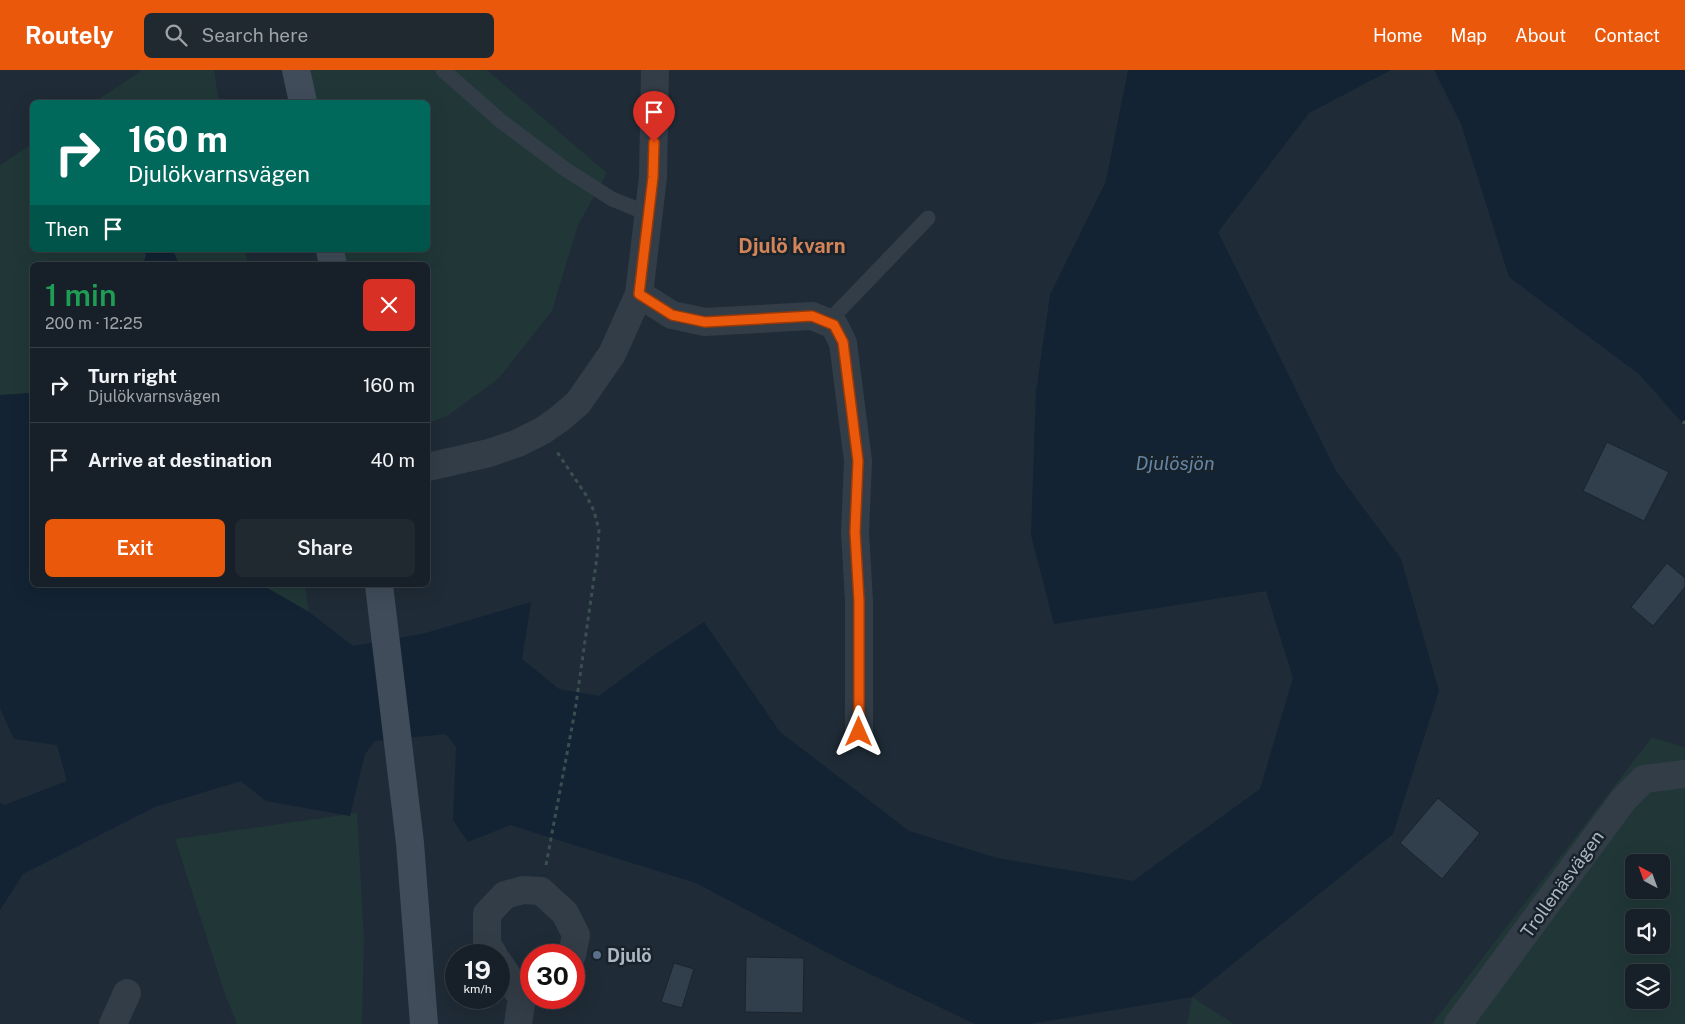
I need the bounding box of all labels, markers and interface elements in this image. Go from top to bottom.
search box [144,13,494,58]
text: Routely [25,21,114,49]
icon: search [162,21,190,49]
text: Search here [202,24,308,46]
text: Home [1373,25,1423,46]
text: Map [1451,25,1487,46]
text: About [1515,25,1566,46]
text: Contact [1594,25,1660,46]
pin [633,91,675,142]
icon: arrive [640,98,668,126]
text: 160 m [128,119,228,160]
icon: right [45,120,110,185]
text: Djulökvarnsvägen [128,161,310,187]
icon: arrive [99,215,127,243]
text: Then [45,218,89,240]
district label: Djulö kvarn [738,234,846,258]
text: 1 min [45,277,116,313]
button: close [363,279,415,331]
text: 200 m · 12:25 [45,314,143,333]
text: Turn right [88,365,177,387]
icon: right [45,371,73,399]
text: 160 m [363,374,415,396]
text: Djulökvarnsvägen [88,387,220,406]
icon: arrive [45,446,73,474]
text: Arrive at destination [88,449,272,471]
text: 40 m [370,449,415,471]
water label: Djulösjön [1136,452,1214,474]
button: Exit [45,519,225,577]
button: Share [235,519,415,577]
position arrow [832,705,884,757]
street label: Trollenäsvägen [1516,826,1608,942]
north arrow [1625,854,1670,899]
map controls [1625,854,1670,1009]
button: sound [1625,909,1670,954]
speed limit sign: 30 [520,944,585,1009]
place label: Djulö [607,945,652,966]
marker: Djulö [591,949,603,961]
text: 19 [464,955,491,985]
button: layers [1625,964,1670,1009]
text: km/h [463,982,492,996]

